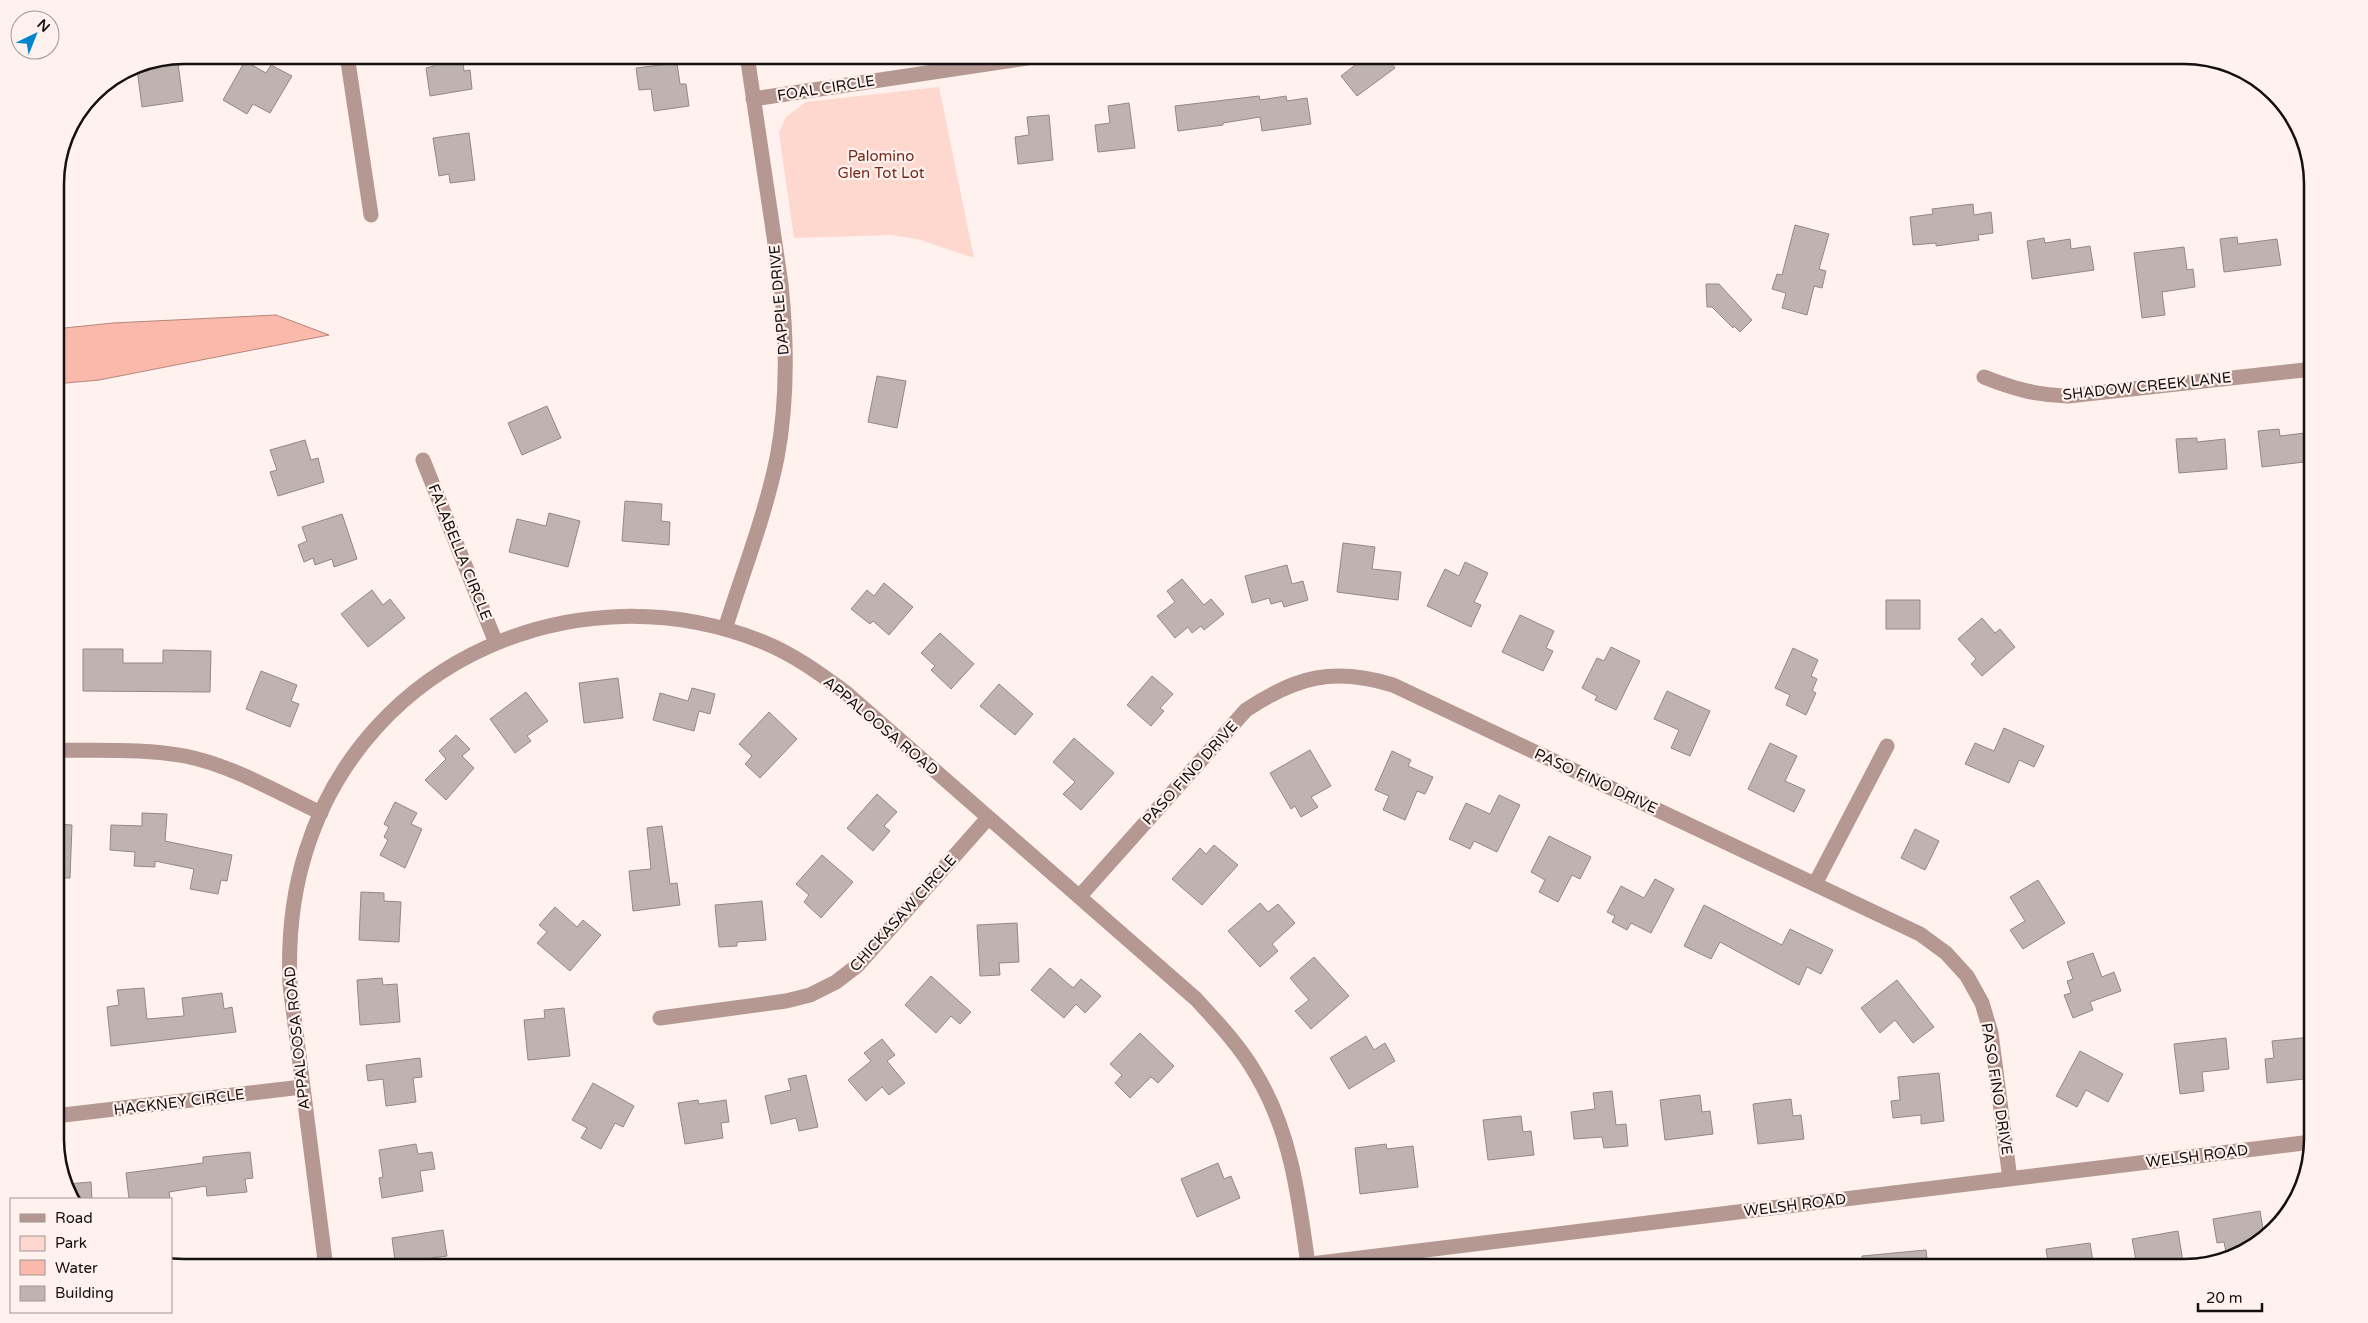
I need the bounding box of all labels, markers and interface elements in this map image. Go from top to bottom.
north arrow [10,10,60,60]
text: N [34,16,53,36]
street label: FOAL CIRCLE [776,71,876,105]
park label: Palomino Glen Tot Lot [838,147,925,182]
street label: DAPPLE DRIVE [765,244,793,356]
street label: SHADOW CREEK LANE [2062,368,2232,404]
street label: FALABELLA CIRCLE [424,481,496,623]
street label: APPALOOSA ROAD [820,673,942,779]
street label: PASO FINO DRIVE [1139,717,1241,829]
street label: PASO FINO DRIVE [1532,745,1660,817]
street label: CHICKASAW CIRCLE [846,851,960,975]
street label: APPALOOSA ROAD [281,965,313,1111]
street label: PASO FINO DRIVE [1978,1022,2016,1156]
street label: HACKNEY CIRCLE [112,1085,246,1119]
street label: WELSH ROAD [2145,1141,2249,1171]
street label: WELSH ROAD [1743,1190,1847,1220]
legend [10,1198,172,1313]
text: Road [55,1209,93,1227]
text: Park [55,1234,87,1252]
text: Water [55,1259,98,1277]
scale bar [2198,1280,2262,1312]
text: Building [55,1284,114,1302]
text: 20 m [2206,1289,2243,1307]

